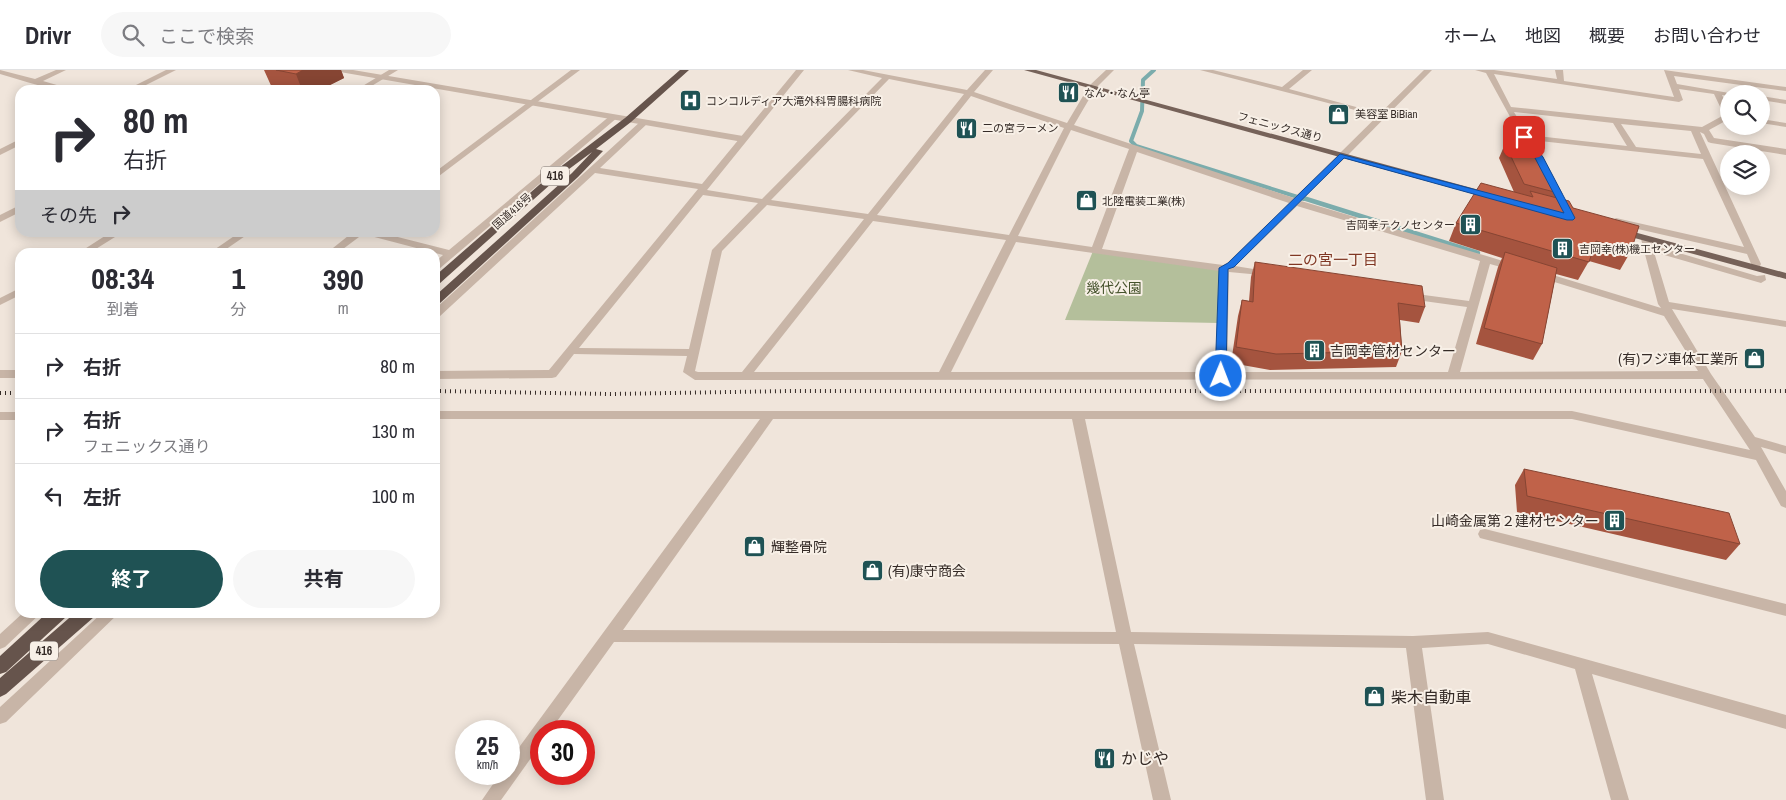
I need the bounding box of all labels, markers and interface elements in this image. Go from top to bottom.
search box [101,12,451,57]
text: Drivr [25,19,71,51]
icon: search [119,21,147,49]
text: ここで検索 [159,23,254,49]
text: ホーム [1444,23,1497,48]
text: 地図 [1525,23,1561,48]
text: 概要 [1589,23,1625,48]
text: お問い合わせ [1653,23,1761,48]
restaurant icon: なん・なん亭 [1056,81,1080,105]
map controls [1720,85,1770,195]
button: search [1720,85,1770,135]
place label: なん・なん亭 [1084,86,1150,100]
hospital icon: コンコルディア大滝外科胃腸科病院 [678,89,702,113]
place label: コンコルディア大滝外科胃腸科病院 [706,94,881,108]
text: 80 m [123,97,188,144]
shop icon: 美容室 BiBian [1327,102,1351,126]
icon: right [40,105,105,170]
place label: 美容室 BiBian [1355,107,1418,121]
street label: フェニックス通り [1236,109,1324,145]
restaurant icon: 二の宮ラーメン [954,116,978,140]
pin [1503,116,1545,158]
place label: 二の宮ラーメン [982,121,1059,135]
icon: arrive [1510,123,1538,151]
text: 右折 [123,145,167,175]
button: layers [1720,145,1770,195]
road number: 416 [541,166,569,185]
shop icon: 北陸電装工業(株) [1074,189,1098,213]
street label: 国道416号 [489,190,535,232]
place label: 北陸電装工業(株) [1102,194,1185,208]
icon: right [107,200,135,228]
text: その先 [40,202,97,228]
building icon: 吉岡幸テクノセンター [1459,213,1483,237]
place label: 吉岡幸テクノセンター [1346,218,1455,232]
building icon: 吉岡幸(株)機工センター [1551,237,1575,261]
place label: 吉岡幸(株)機工センター [1579,242,1695,256]
district label: 二の宮一丁目 [1288,249,1378,270]
text: 08:34 [91,258,154,298]
text: 1 [232,258,245,298]
text: 390 [323,259,364,299]
park label: 幾代公園 [1086,279,1142,297]
text: m [338,297,349,319]
text: 到着 [107,298,139,320]
text: 分 [230,298,246,320]
building icon: 吉岡幸管材センター [1302,339,1326,363]
place label: 吉岡幸管材センター [1330,342,1456,360]
shop icon: (有)フジ車体工業所 [1742,347,1766,371]
position arrow [1194,349,1246,401]
place label: (有)フジ車体工業所 [1618,350,1738,368]
icon: right [40,352,68,380]
text: 80 m [380,353,415,379]
text: 右折 [83,354,121,380]
text: 右折 [83,407,121,433]
icon: right [40,417,68,445]
text: 130 m [372,418,415,444]
text: フェニックス通り [83,435,211,457]
icon: left [40,482,68,510]
text: 100 m [372,483,415,509]
text: 左折 [83,484,121,510]
building icon: 山崎金属第２建材センター [1603,509,1627,533]
place label: 山崎金属第２建材センター [1431,512,1599,530]
shop icon: 輝整骨院 [743,535,767,559]
place label: 輝整骨院 [771,538,827,556]
button: 終了 [40,550,223,608]
button: 共有 [233,550,415,608]
shop icon: (有)康守商会 [860,559,884,583]
place label: (有)康守商会 [888,562,966,580]
road number: 416 [30,642,58,660]
shop icon: 柴木自動車 [1363,685,1387,709]
place label: 柴木自動車 [1391,686,1471,708]
speed limit sign: 30 [530,720,595,785]
text: 25 [476,729,499,763]
restaurant icon: かじや [1093,746,1117,770]
place label: かじや [1121,747,1169,769]
text: km/h [477,757,498,773]

